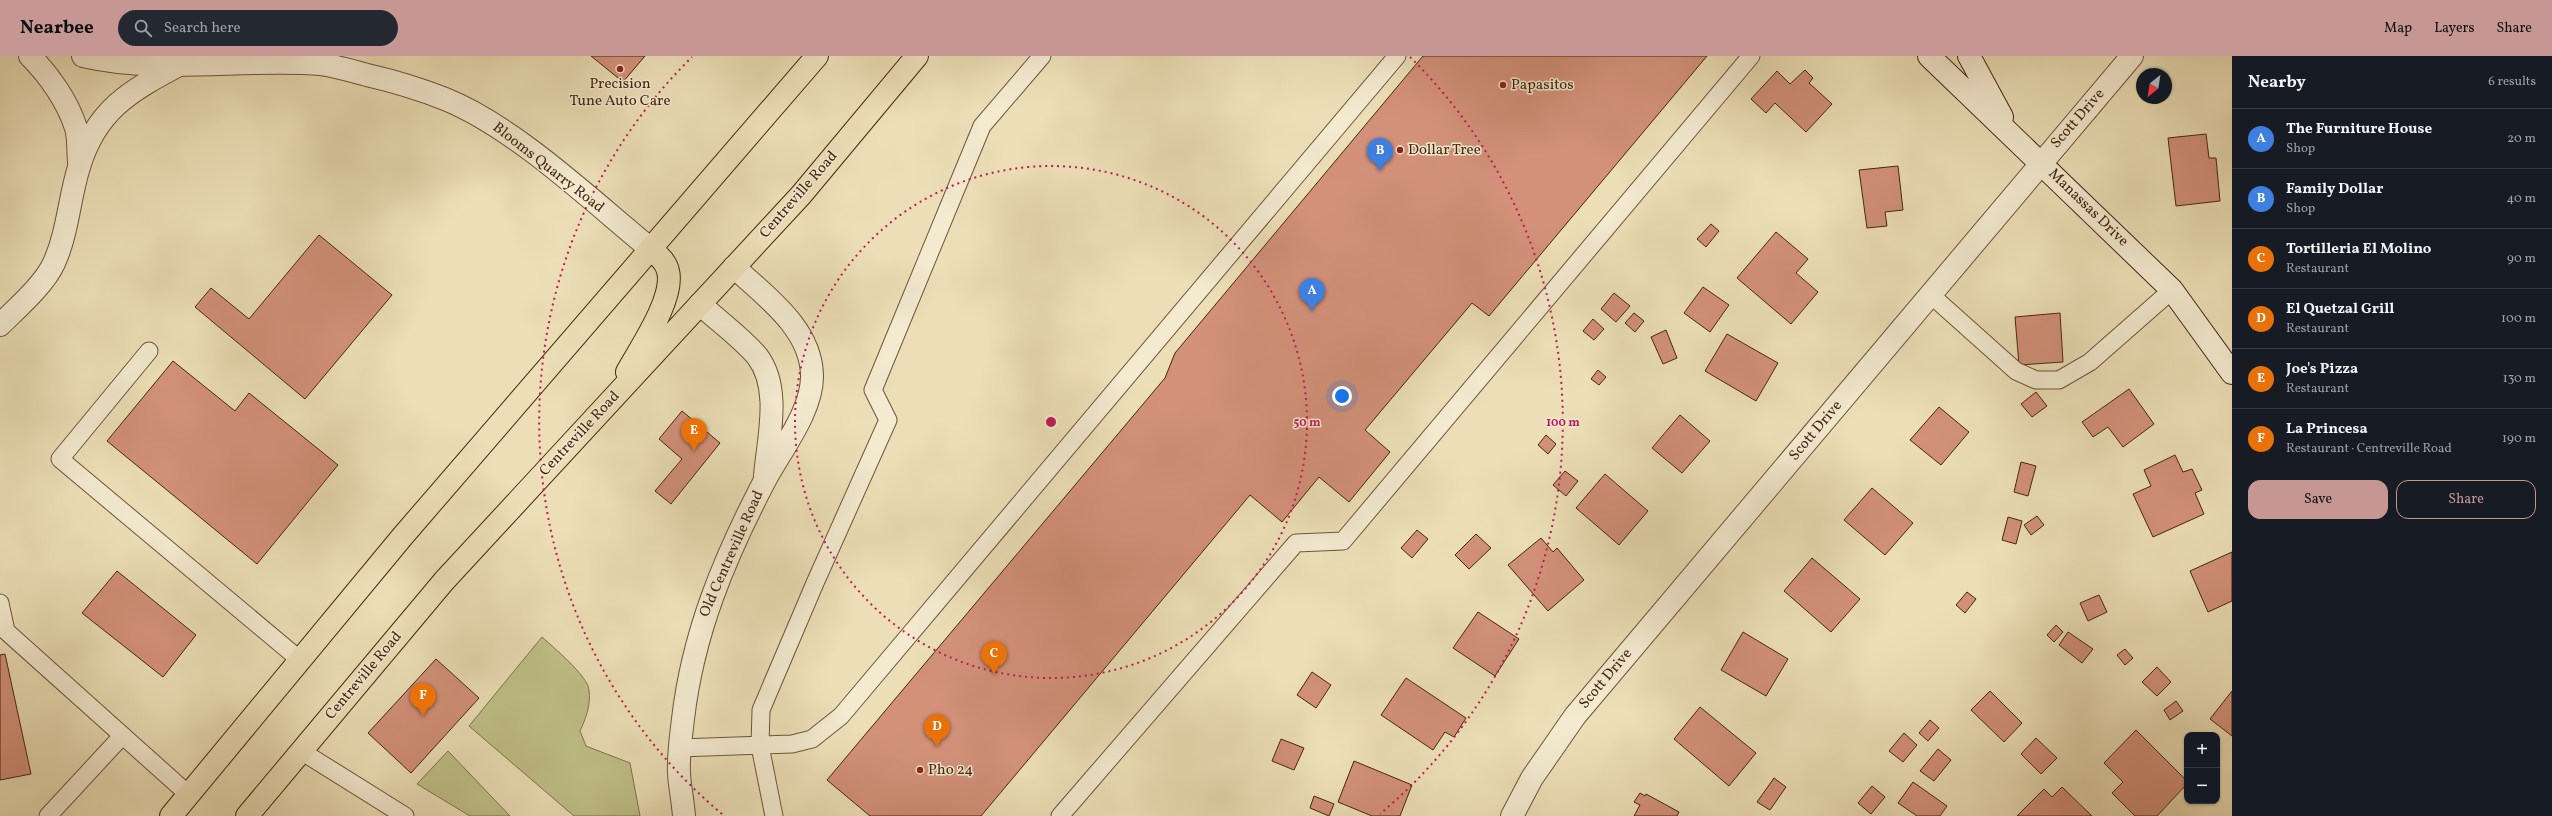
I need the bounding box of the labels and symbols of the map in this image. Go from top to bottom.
marker: Precision Tune Auto Care [615,64,625,74]
north arrow [2136,68,2172,104]
place label: Precision Tune Auto Care [569,74,671,112]
place label: Papasitos [1511,75,1574,96]
marker: Papasitos [1498,80,1508,90]
street label: Scott Drive [2046,85,2110,153]
street label: Blooms Quarry Road [488,118,608,218]
pin: B [1367,138,1393,171]
place label: Dollar Tree [1408,140,1481,161]
marker: Dollar Tree [1395,145,1405,155]
street label: Centreville Road [755,147,843,243]
street label: Manassas Drive [2043,164,2133,252]
pin: A [1299,278,1325,311]
your location [1332,386,1352,406]
street label: Centreville Road [535,387,625,481]
street label: Scott Drive [1784,396,1848,466]
centre of rings [1044,415,1058,429]
text: 50 m [1293,415,1321,431]
text: 100 m [1546,415,1580,431]
pin: E [681,418,707,451]
street label: Old Centreville Road [695,487,769,621]
street label: Centreville Road [321,627,407,725]
pin: C [981,641,1007,674]
street label: Scott Drive [1574,644,1638,714]
pin: F [410,683,436,716]
pin: D [924,714,950,747]
place label: Pho 24 [928,760,973,781]
marker: Pho 24 [915,765,925,775]

